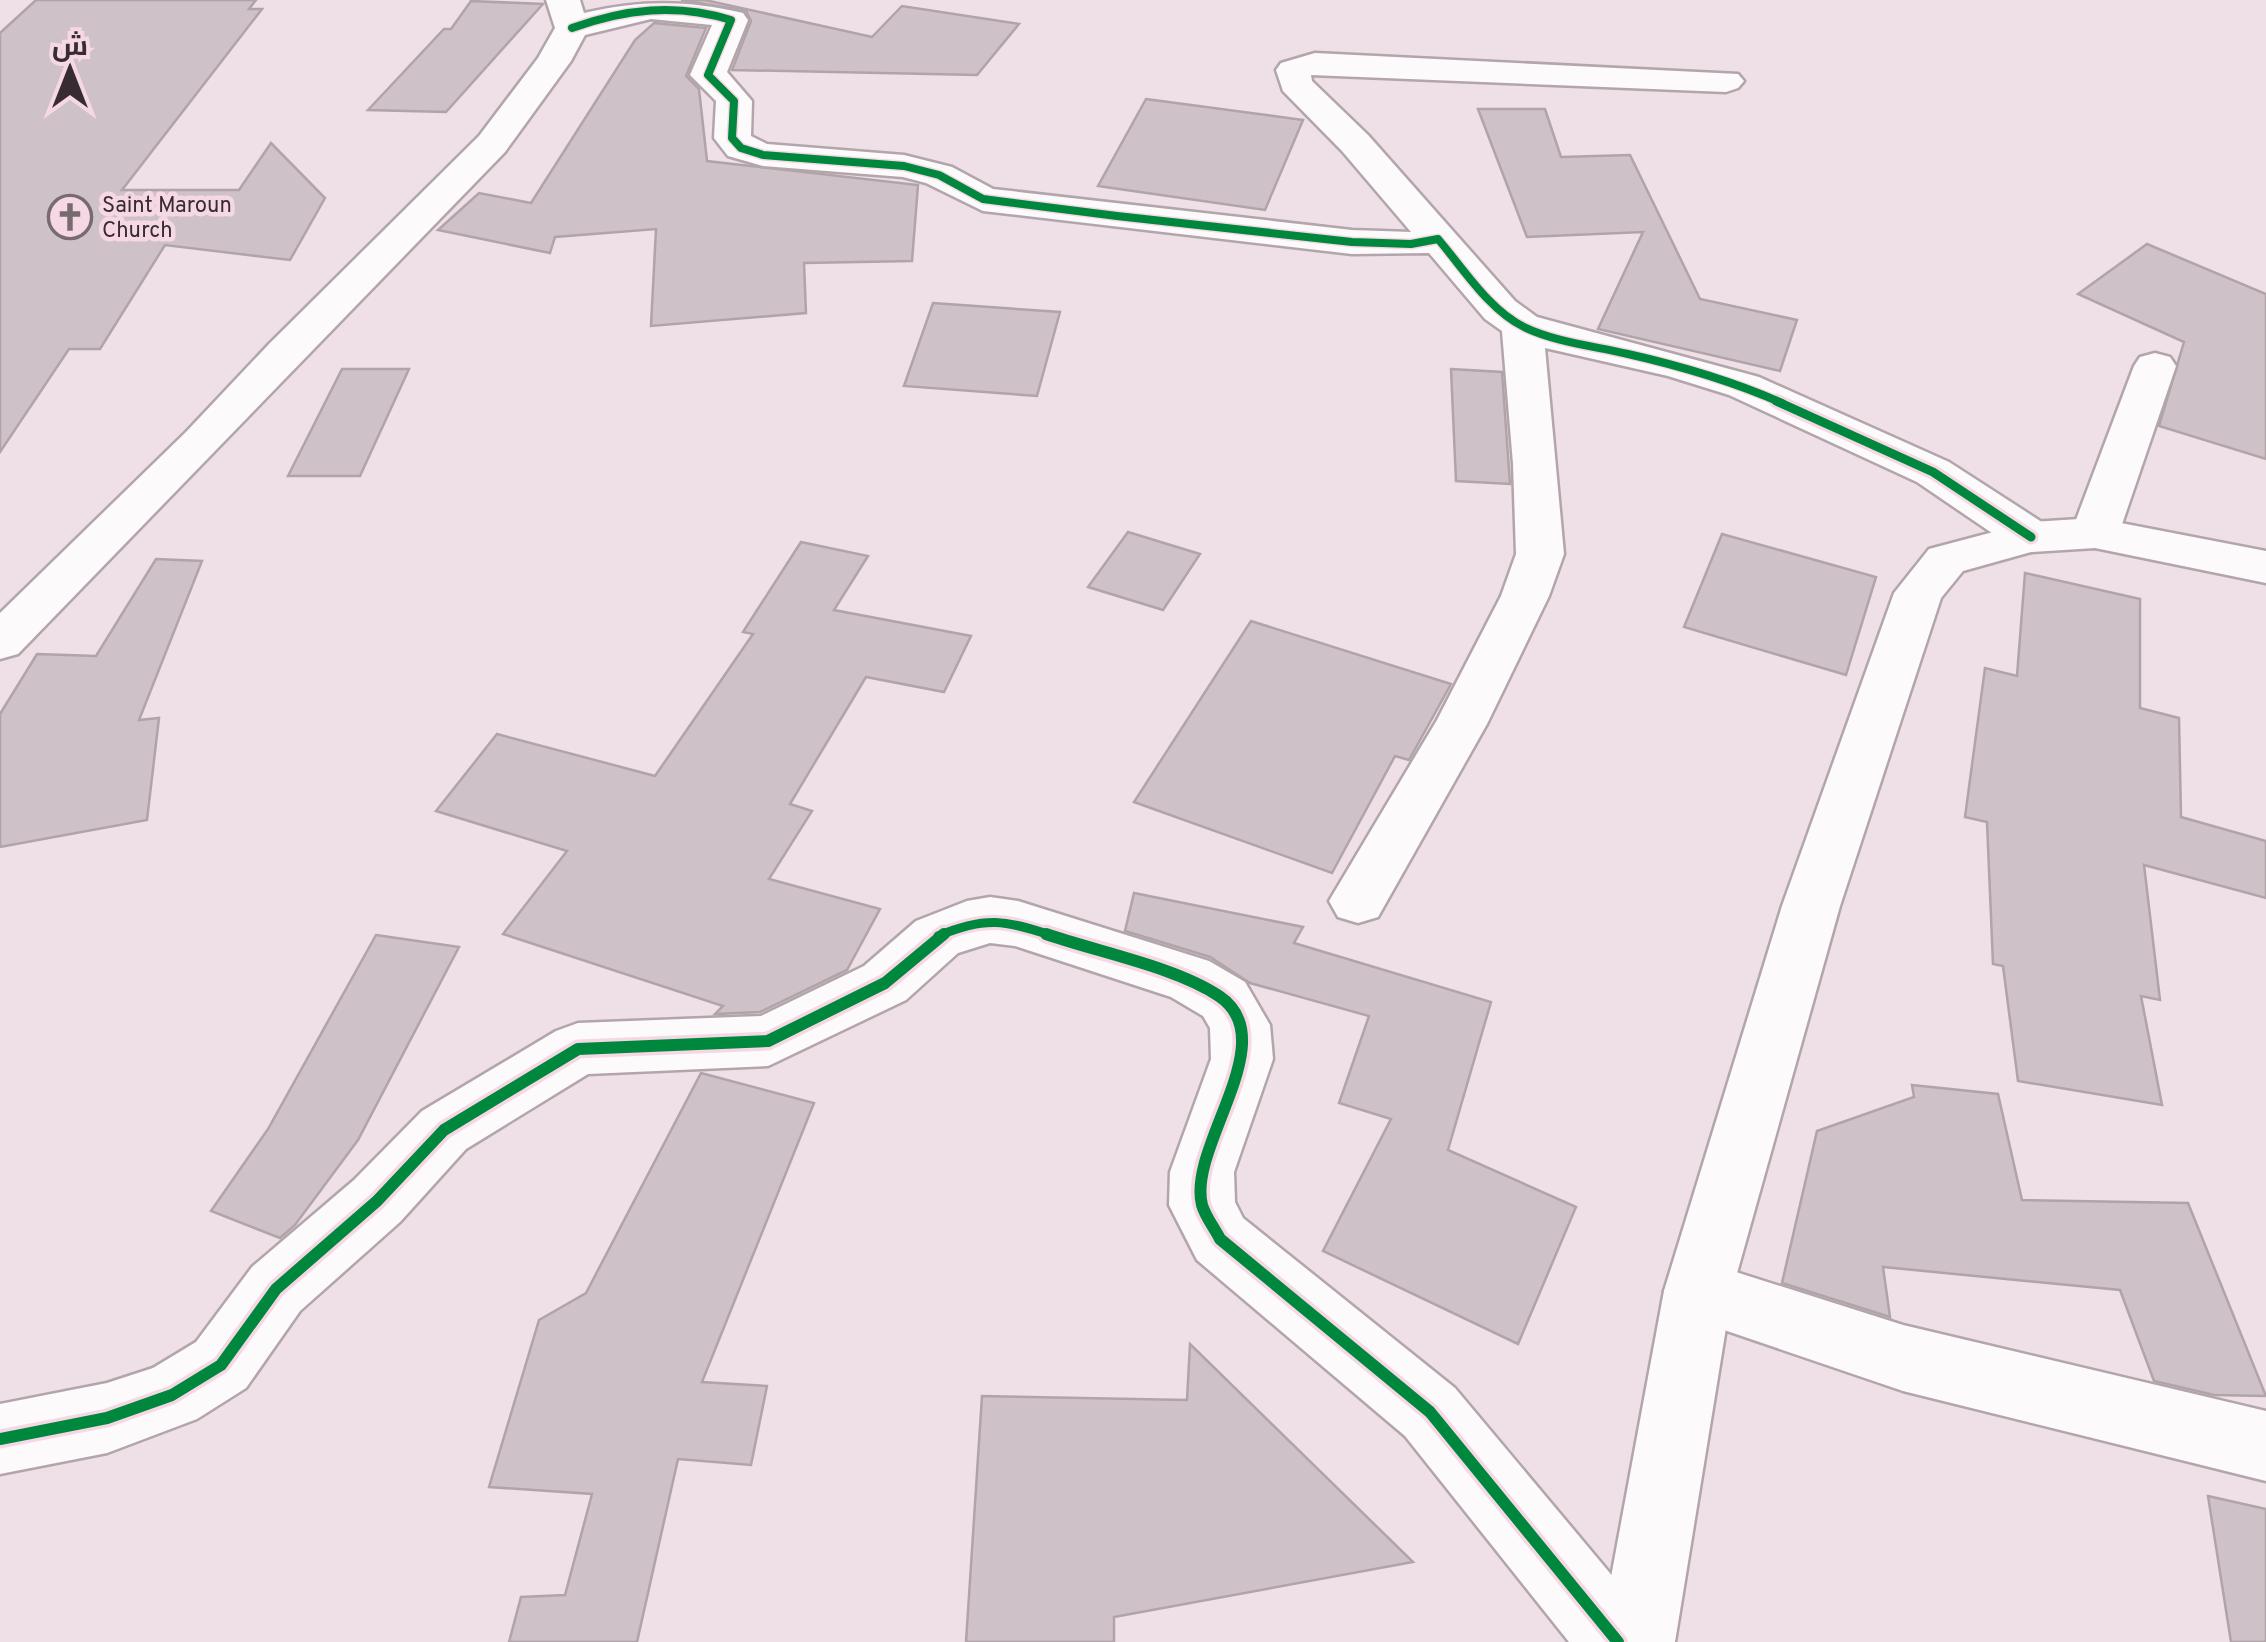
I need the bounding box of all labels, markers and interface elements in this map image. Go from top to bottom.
north arrow [20,20,120,120]
text: ش [52,30,88,66]
place label: Saint Maroun Church [102,193,232,245]
church icon: Saint Maroun Church [47,194,93,240]

